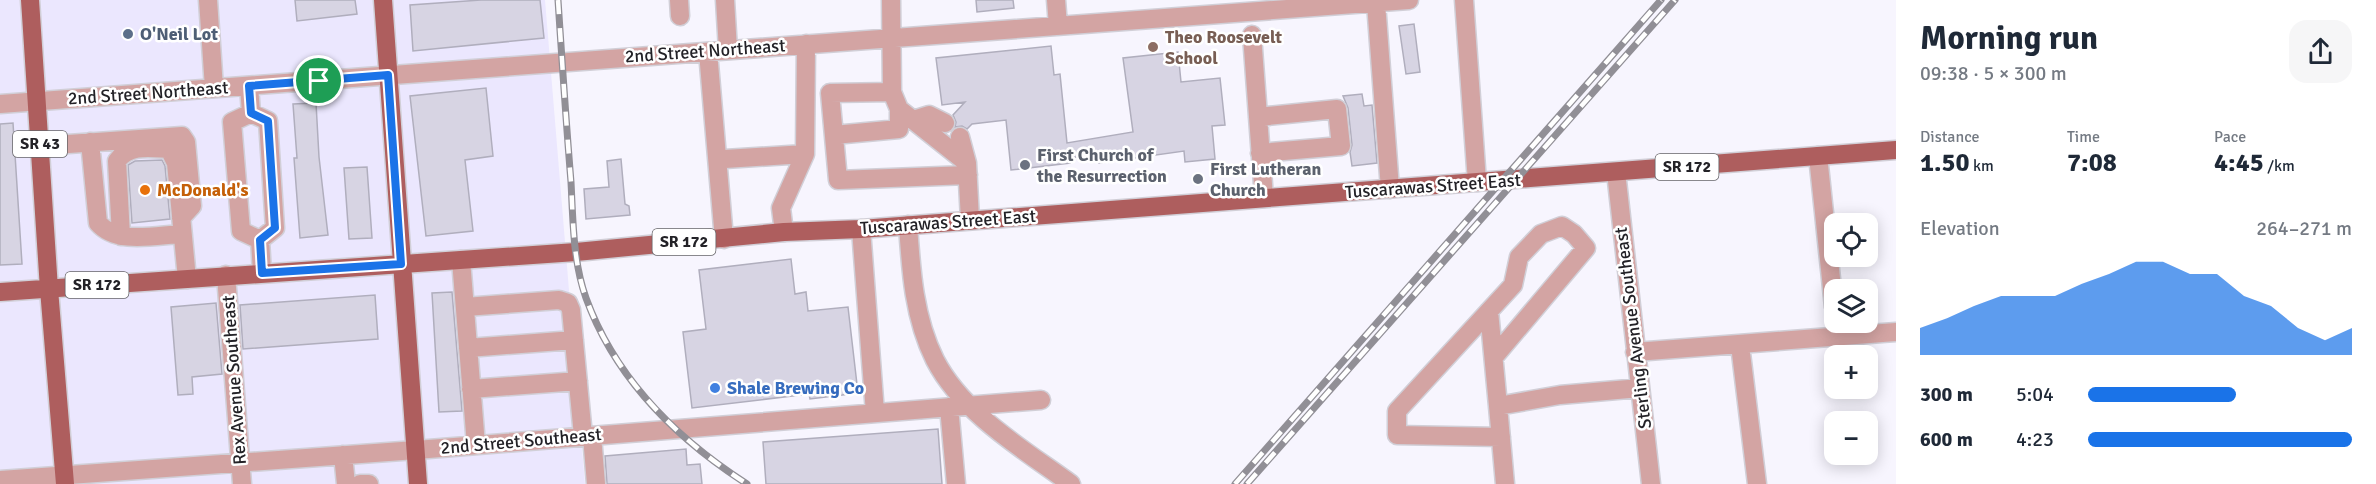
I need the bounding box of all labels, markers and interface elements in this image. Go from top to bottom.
text: Morning run [1920,18,2098,59]
button: share [2289,20,2352,83]
place label: O'Neil Lot [140,23,218,45]
place label: Theo Roosevelt School [1165,26,1282,69]
marker: O'Neil Lot [121,27,135,41]
street label: 2nd Street Northeast [624,34,786,68]
marker: Theo Roosevelt School [1146,40,1160,54]
pin [293,55,344,106]
text: 09:38 · 5 × 300 m [1920,61,2067,86]
icon: arrive [302,64,335,97]
street label: 2nd Street Northeast [67,76,229,110]
text: Distance [1920,127,1980,147]
text: Time [2067,127,2100,147]
text: Pace [2214,127,2246,147]
road number: SR 43 [13,131,67,157]
place label: First Church of the Resurrection [1036,144,1167,187]
text: 1.50 [1920,147,1970,179]
text: 7:08 [2067,147,2117,179]
text: 4:45 [2214,147,2264,179]
road number: SR 172 [1656,154,1718,180]
text: km [1970,156,1994,176]
text: /km [2264,156,2295,176]
marker: First Church of the Resurrection [1018,158,1032,172]
place label: First Lutheran Church [1210,158,1322,201]
street label: Tuscarawas Street East [1344,169,1522,203]
marker: First Lutheran Church [1191,172,1205,186]
place label: McDonald's [157,179,248,201]
marker: McDonald's [138,183,152,197]
street label: Tuscarawas Street East [859,205,1037,239]
map controls [1824,213,1878,465]
button: locate [1824,213,1878,267]
text: Elevation [1920,216,2000,241]
text: 264–271 m [2256,216,2352,241]
street label: Sterling Avenue Southeast [1610,226,1656,430]
road number: SR 172 [652,229,716,255]
road number: SR 172 [66,272,128,298]
button: layers [1824,279,1878,333]
street label: Rex Avenue Southeast [217,295,251,465]
button: + [1824,345,1878,399]
place label: Shale Brewing Co [727,377,864,399]
marker: Shale Brewing Co [708,381,722,395]
text: 300 m [1920,382,1973,407]
text: 5:04 [2016,382,2054,407]
button: − [1824,411,1878,465]
street label: 2nd Street Southeast [440,423,602,459]
text: 600 m [1920,427,1973,452]
text: 4:23 [2016,427,2054,452]

